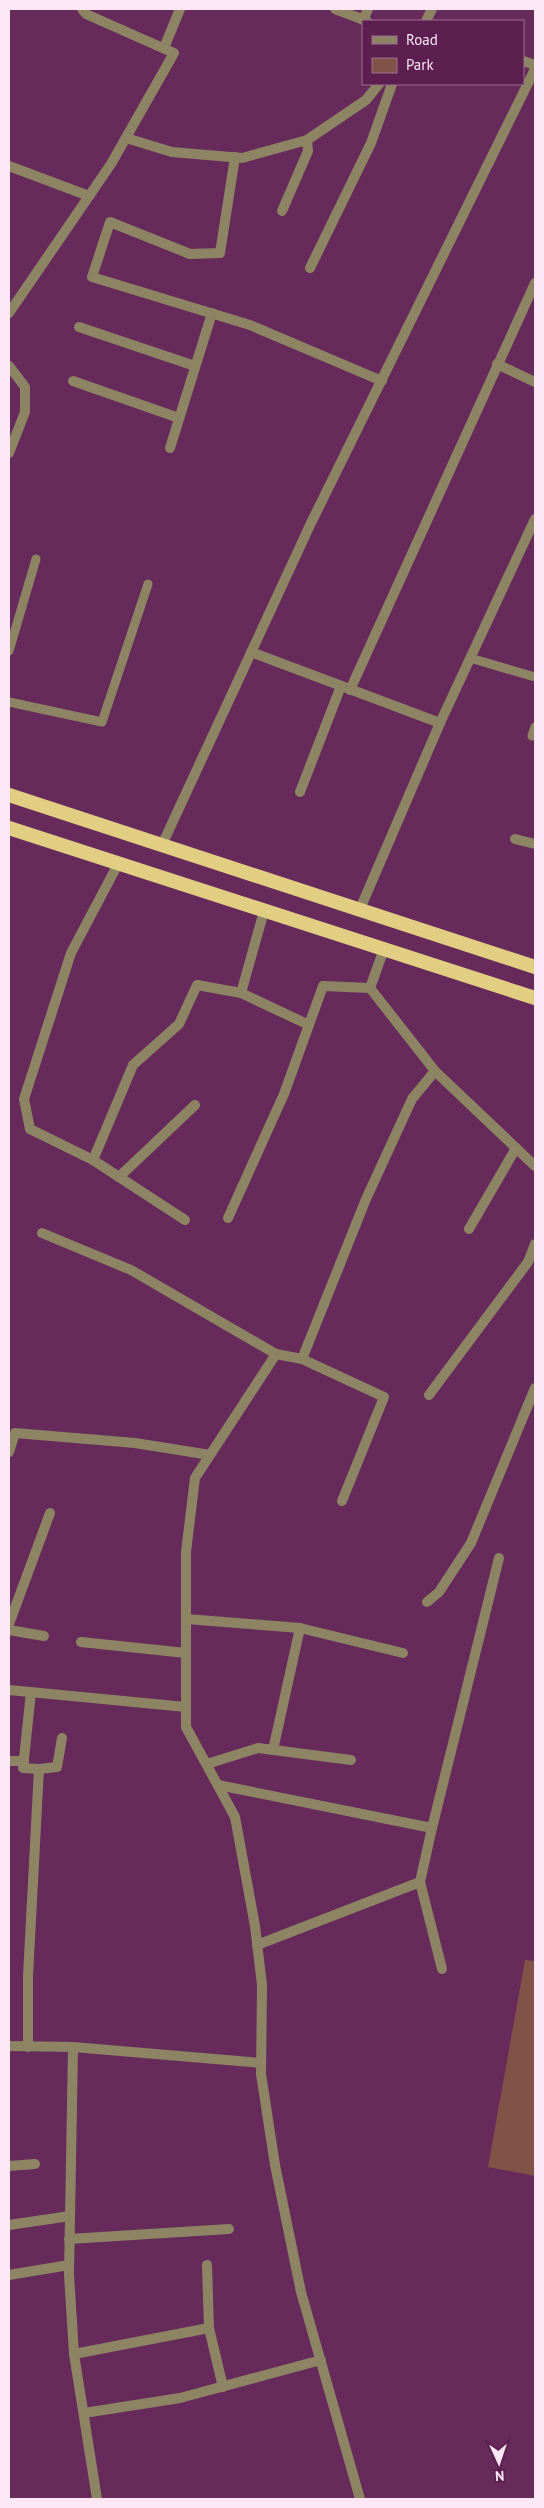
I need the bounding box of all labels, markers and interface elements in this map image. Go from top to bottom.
legend [362,20,524,85]
text: Road [406,30,438,49]
text: Park [406,55,434,74]
north arrow [474,2438,524,2488]
text: N [495,2467,505,2485]

